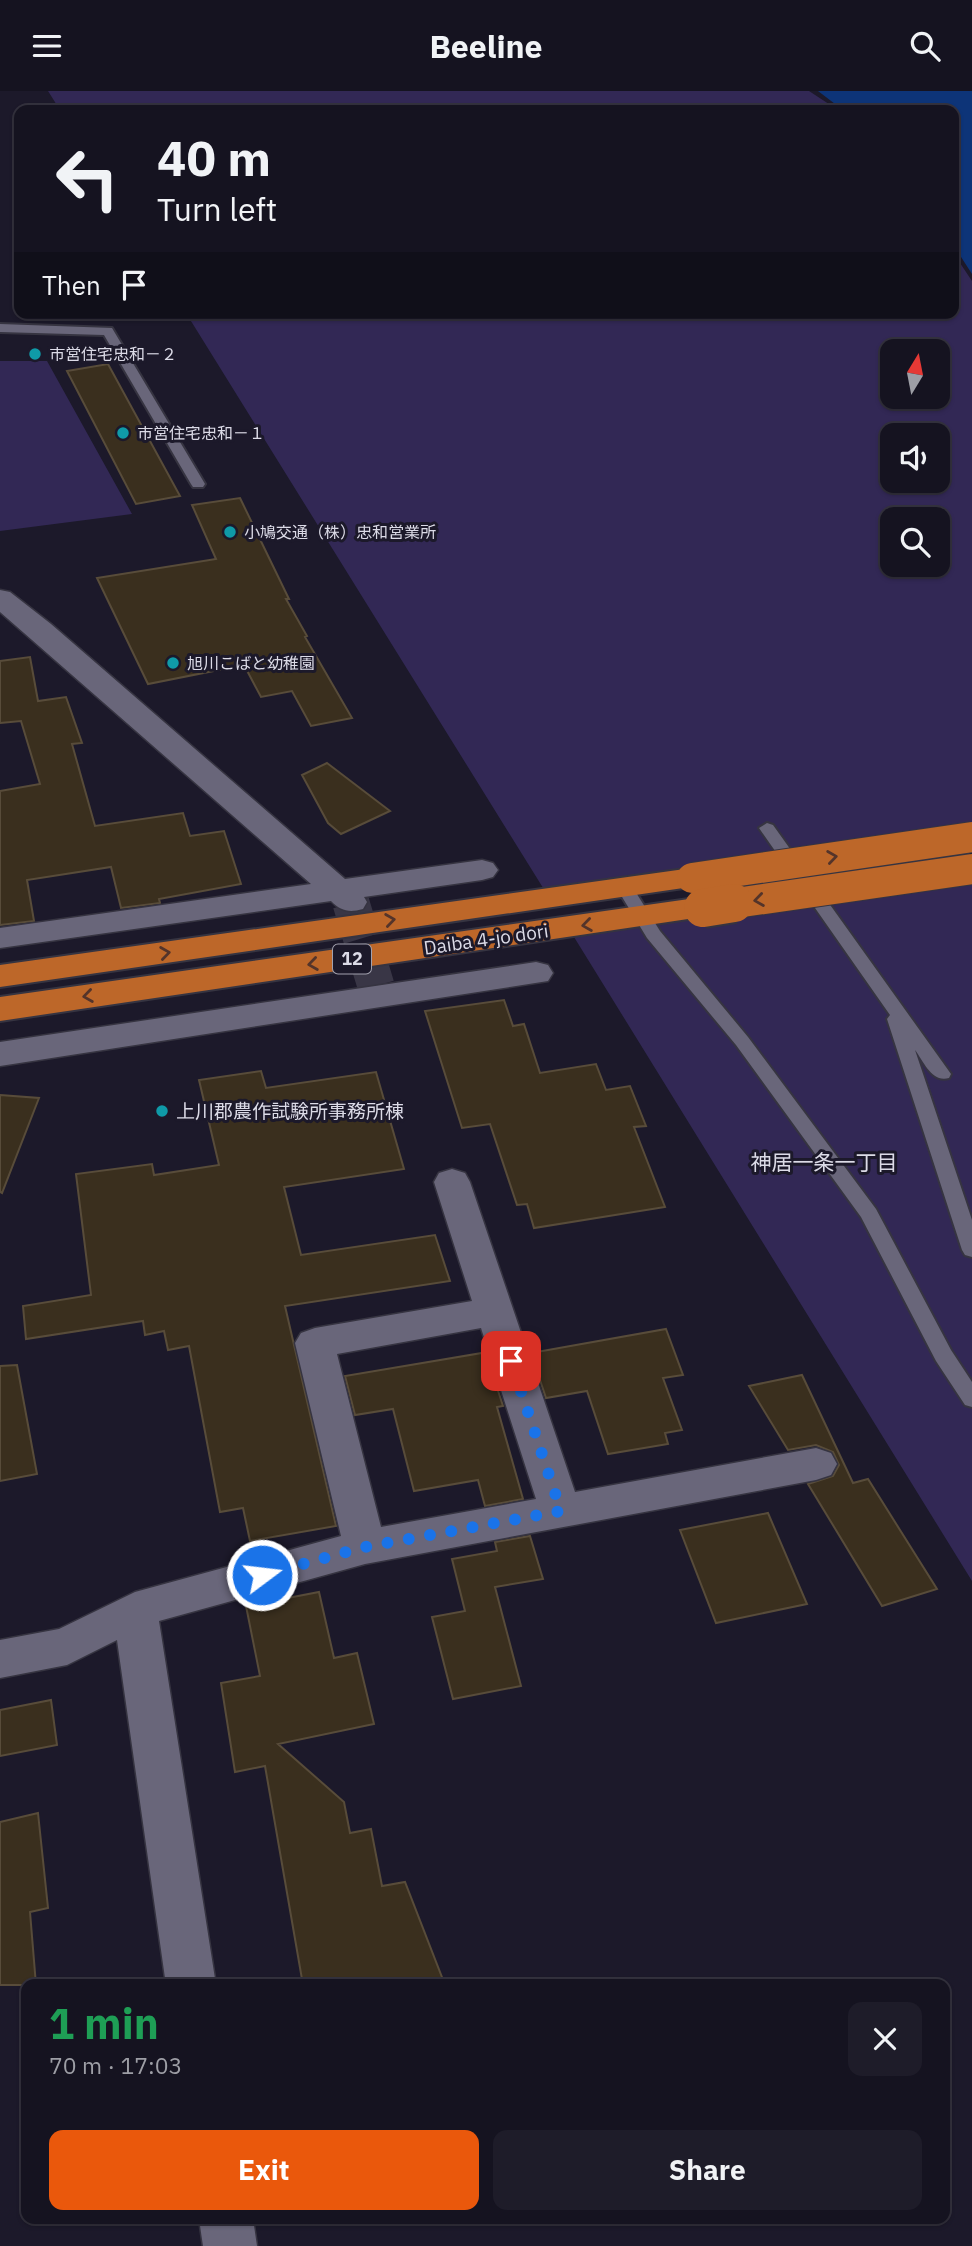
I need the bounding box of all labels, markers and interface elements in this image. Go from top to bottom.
text: Beeline [429,25,543,67]
icon: menu [28,27,66,65]
icon: search [906,27,944,65]
text: 40 m [157,126,271,189]
icon: left [42,133,133,224]
text: Turn left [157,188,277,230]
icon: arrive [115,266,153,304]
text: Then [42,268,101,302]
north arrow [880,339,950,409]
map controls [880,339,950,577]
place label: 市営住宅忠和－２ [49,344,177,364]
marker: 市営住宅忠和－２ [27,346,43,362]
place label: 市営住宅忠和－１ [137,423,265,443]
button: sound [880,423,950,493]
marker: 市営住宅忠和－１ [115,425,131,441]
button: search [880,507,950,577]
place label: 小鳩交通（株）忠和営業所 [244,522,436,542]
marker: 小鳩交通（株）忠和営業所 [222,524,238,540]
place label: 旭川こばと幼稚園 [187,653,315,673]
marker: 旭川こばと幼稚園 [165,655,181,671]
one-way arrow [826,850,838,865]
one-way arrow [753,892,765,907]
one-way arrow [384,913,396,928]
one-way arrow [581,917,593,932]
street label: Daiba 4-jo dori [422,918,550,960]
one-way arrow [159,945,170,960]
road number: 12 [333,945,371,973]
one-way arrow [308,956,319,971]
one-way arrow [82,989,94,1004]
place label: 上川郡農作試験所事務所棟 [176,1099,404,1123]
marker: 上川郡農作試験所事務所棟 [154,1103,170,1119]
district label: 神居一条一丁目 [751,1148,898,1176]
pin [481,1331,541,1391]
icon: arrive [492,1342,530,1380]
position arrow [225,1538,299,1612]
text: 1 min [49,1996,159,2051]
button: close [848,2002,922,2076]
text: 70 m · 17:03 [49,2050,182,2080]
button: Exit [49,2130,479,2210]
button: Share [493,2130,922,2210]

